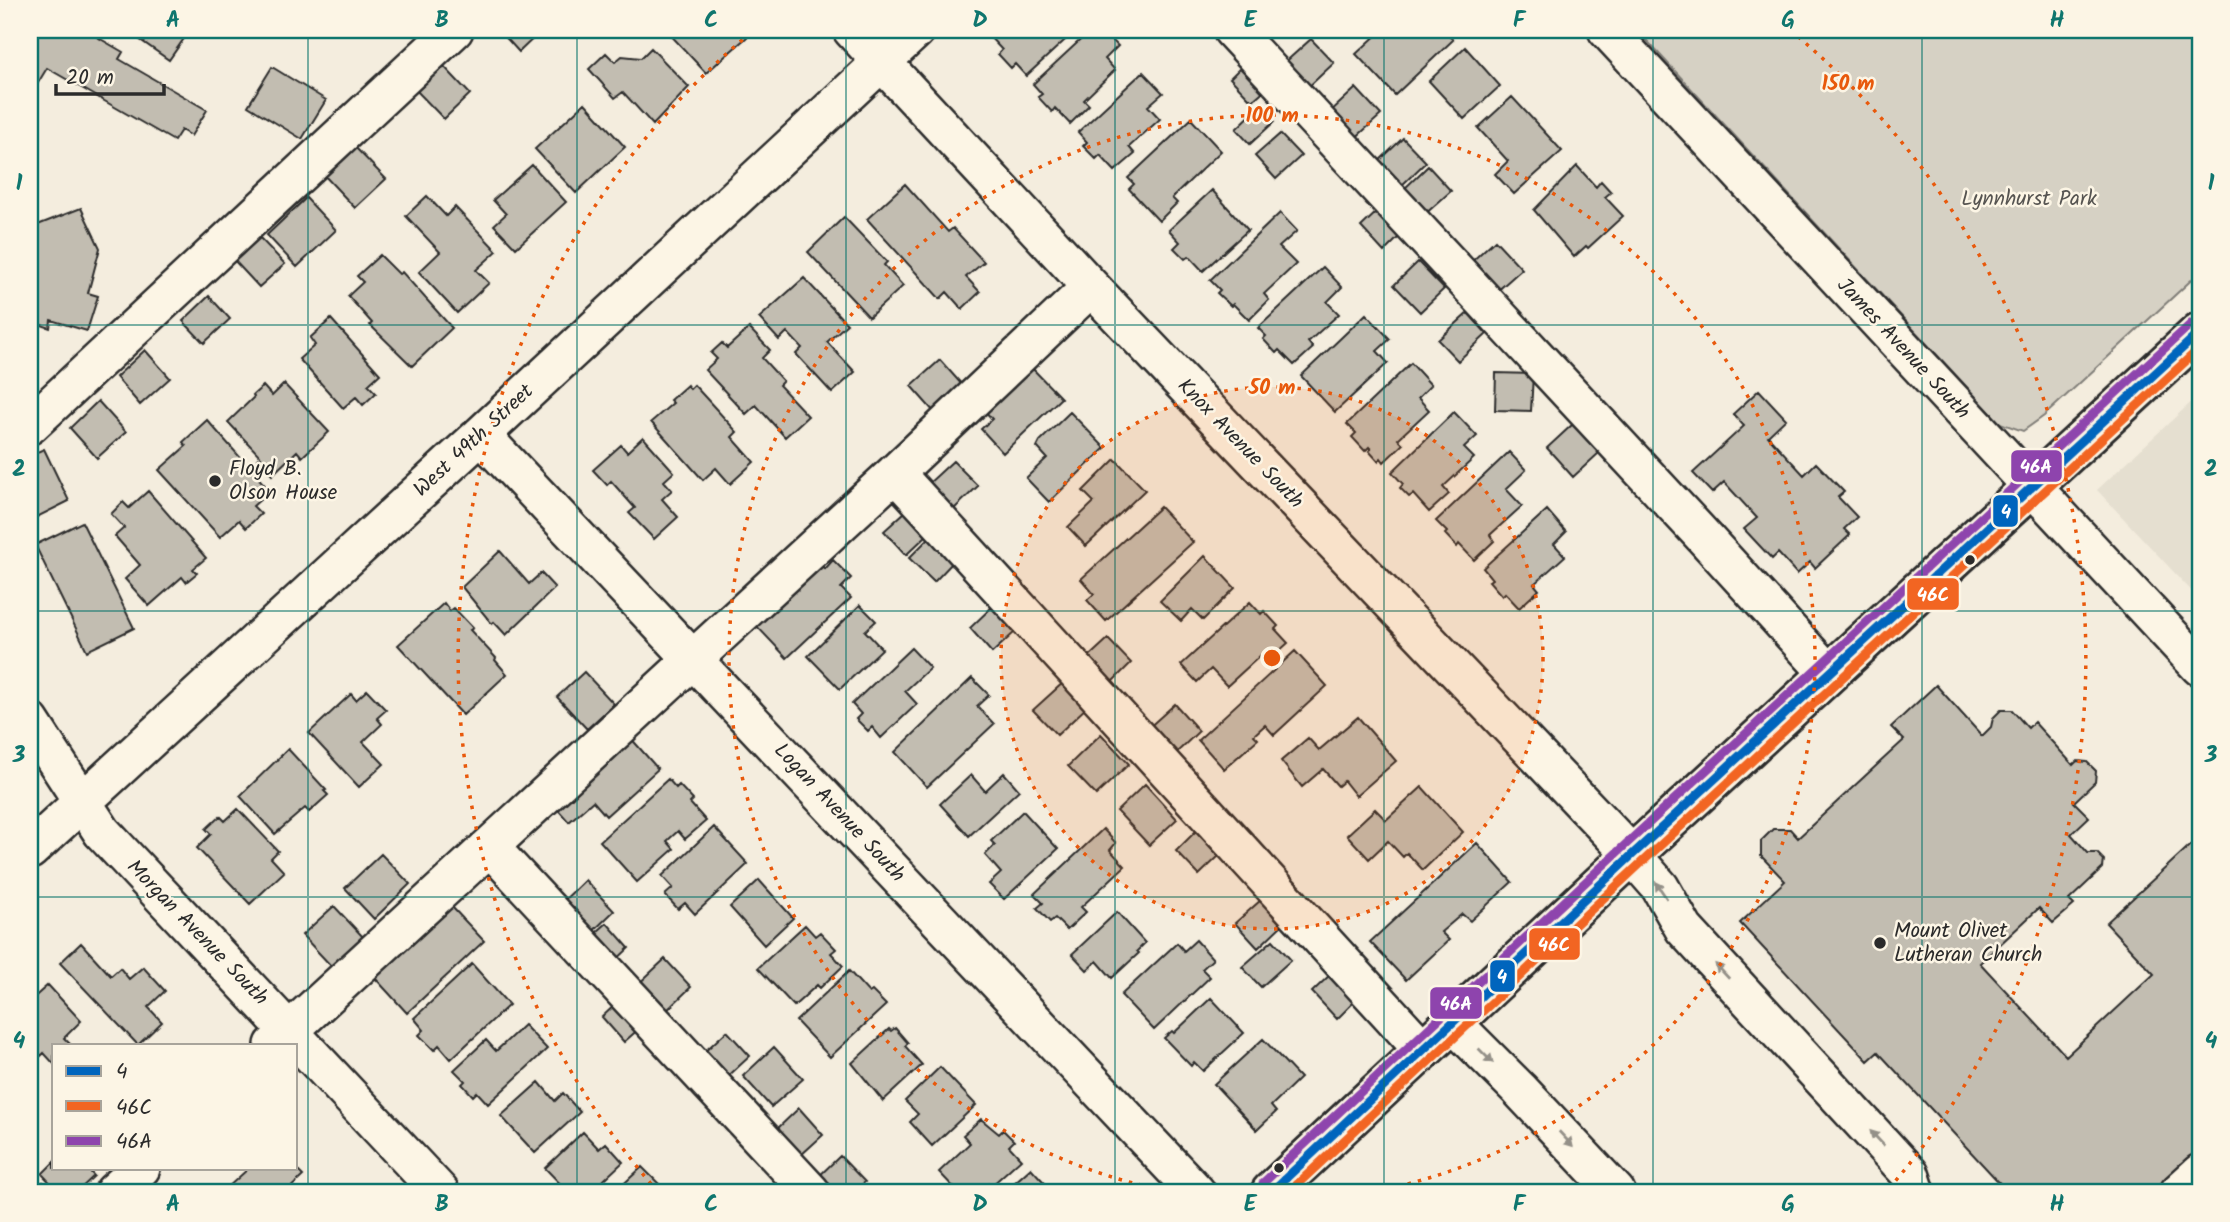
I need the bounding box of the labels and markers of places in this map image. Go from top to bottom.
place label: Floyd B. Olson House [229,453,338,510]
marker: Floyd B. Olson House [207,473,223,489]
unlabelled marker [1963,553,1977,567]
centre of rings [1260,646,1284,670]
place label: Mount Olivet Lutheran Church [1894,915,2042,972]
marker: Mount Olivet Lutheran Church [1872,935,1888,951]
unlabelled marker [1272,1161,1286,1175]

